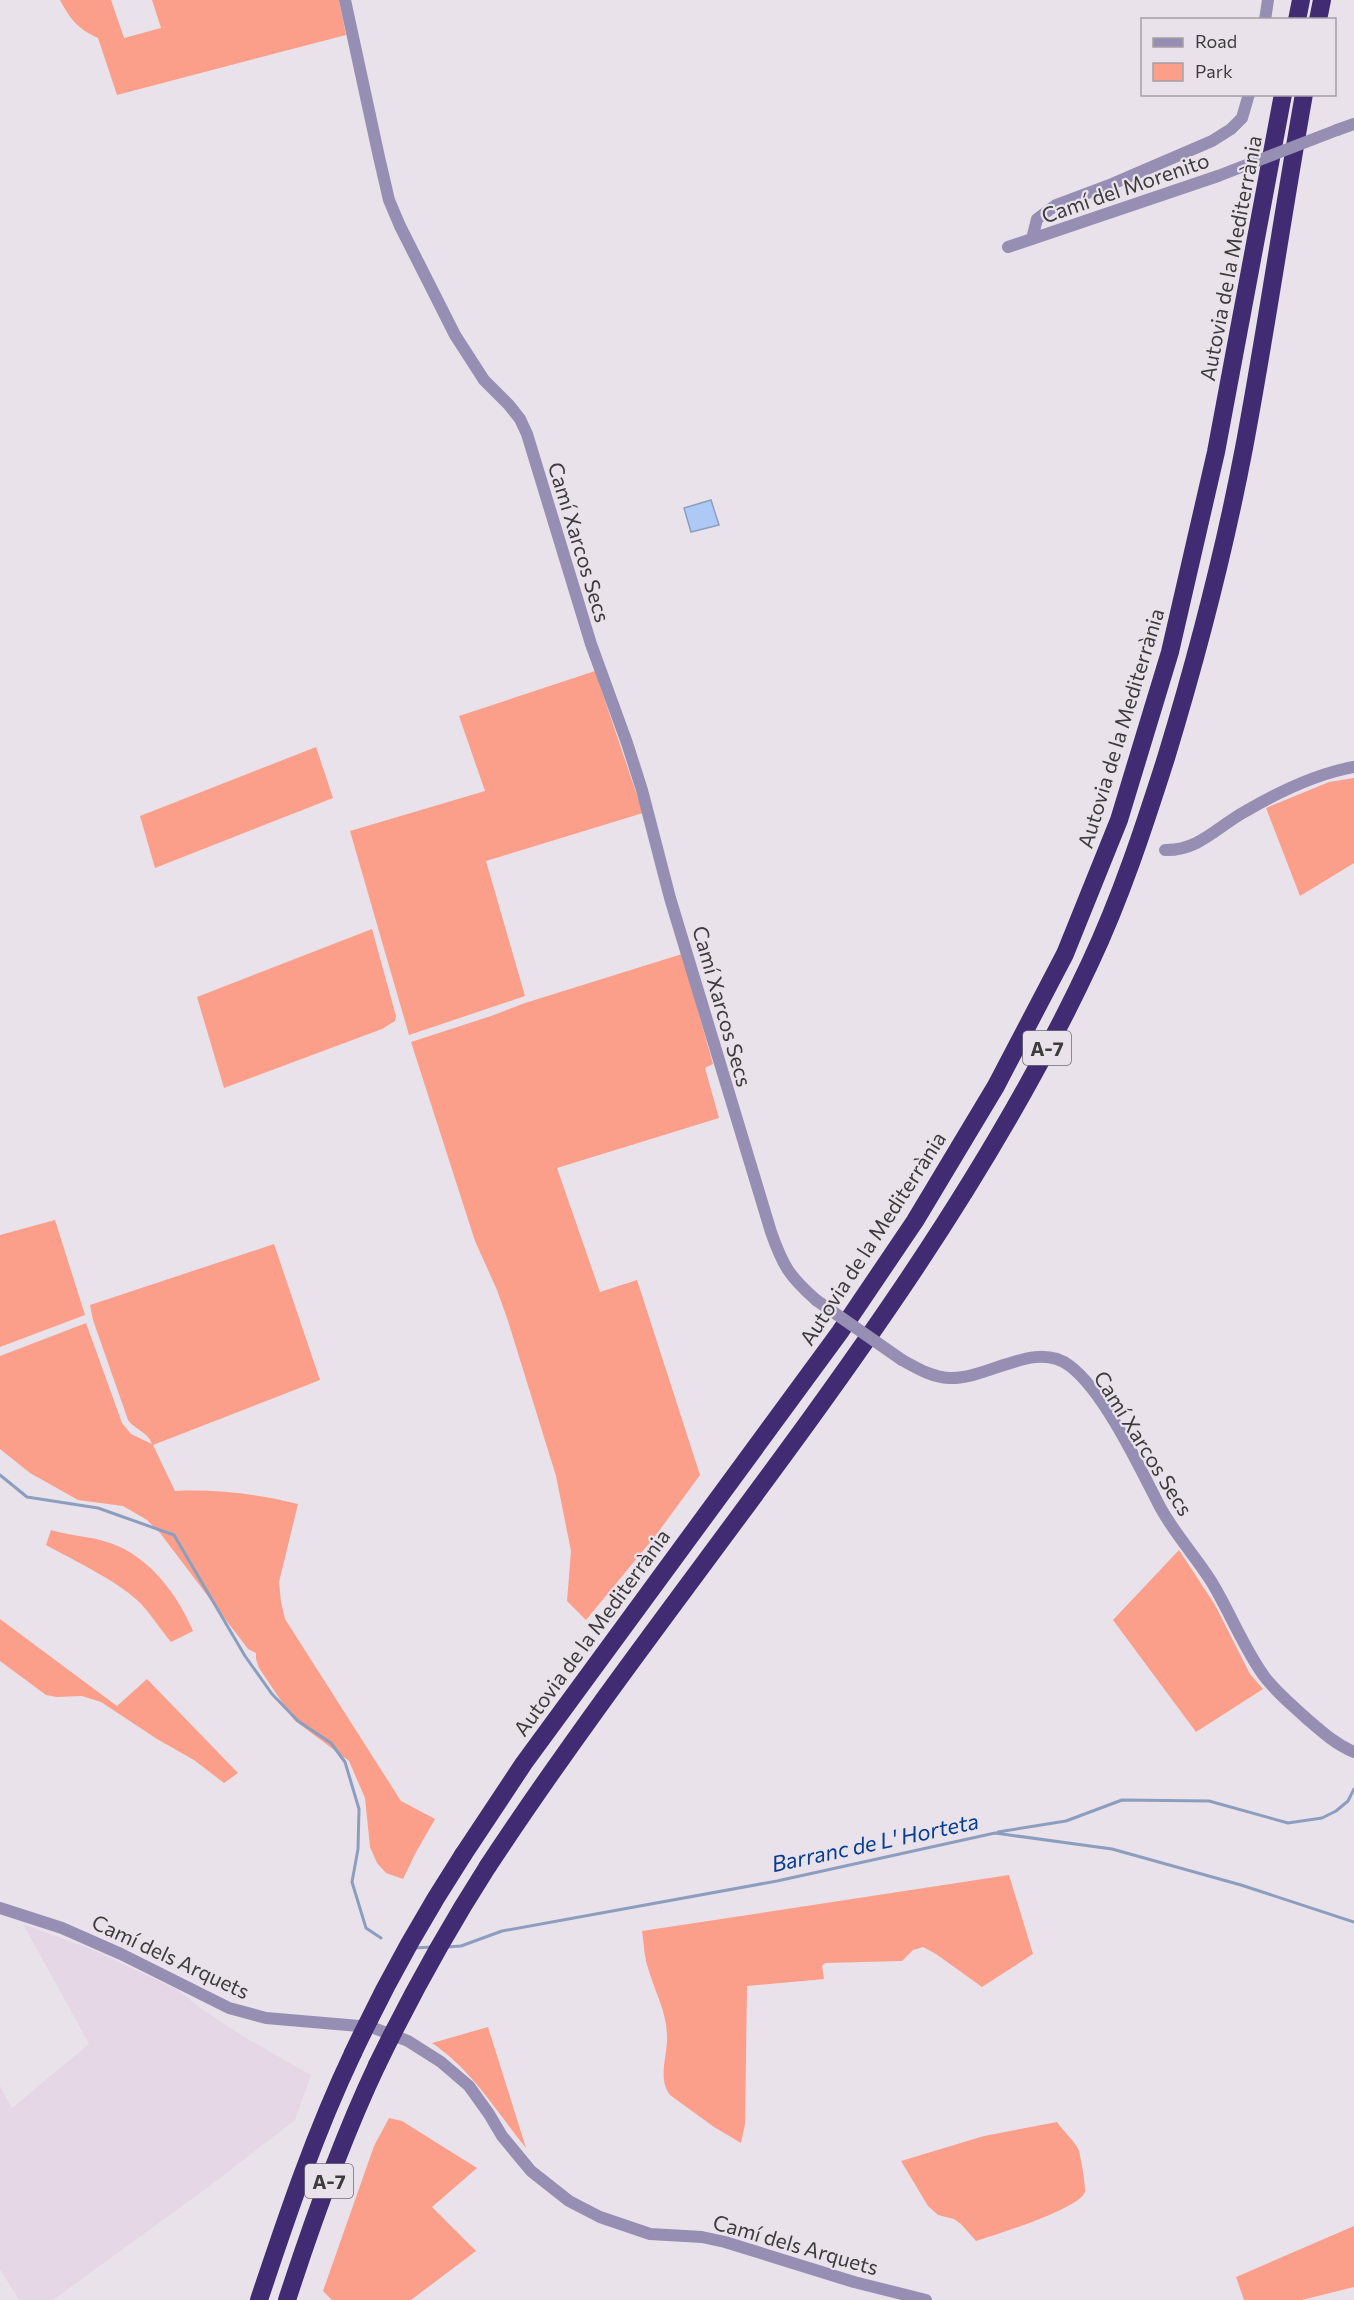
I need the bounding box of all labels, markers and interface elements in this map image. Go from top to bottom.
legend [1141,18,1336,96]
text: Road [1195,30,1237,52]
text: Park [1195,60,1233,82]
street label: Autovia de la Mediterrània [1194,133,1266,383]
street label: Camí del Morenito [1038,147,1212,227]
street label: Camí Xarcos Secs [544,459,616,625]
street label: Autovia de la Mediterrània [1072,605,1168,851]
street label: Camí Xarcos Secs [688,923,758,1089]
road number: A-7 [1023,1031,1071,1065]
street label: Autovia de la Mediterrània [794,1127,950,1349]
street label: Camí Xarcos Secs [1089,1366,1199,1520]
street label: Autovia de la Mediterrània [508,1524,674,1740]
water label: Barranc de L' Horteta [769,1807,981,1877]
street label: Camí dels Arquets [88,1909,254,2003]
road number: A-7 [305,2164,353,2198]
street label: Camí dels Arquets [710,2208,882,2280]

